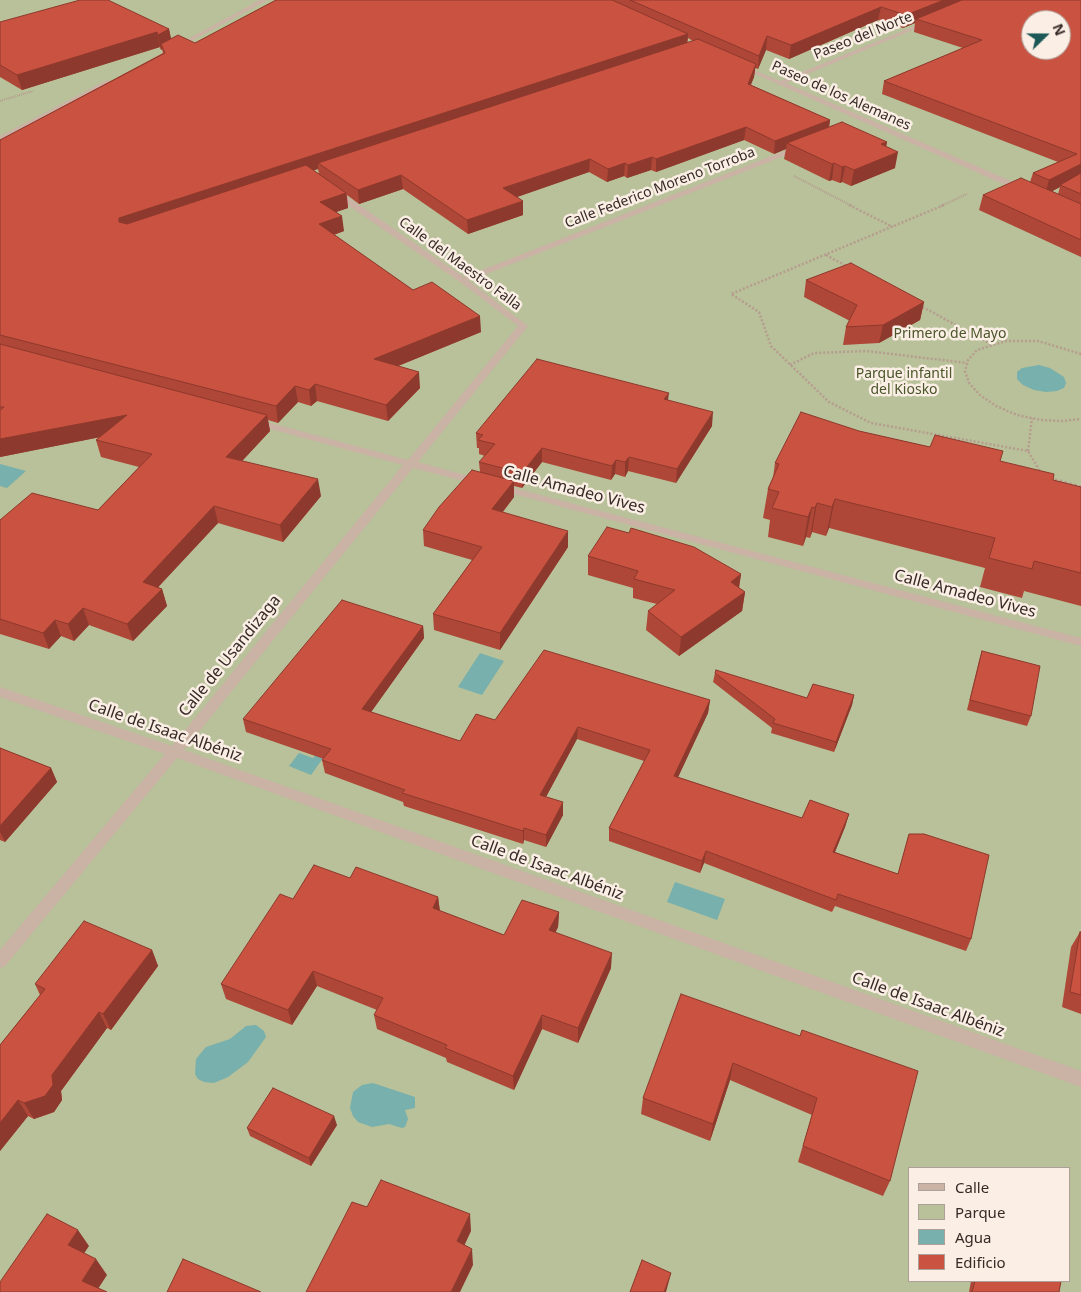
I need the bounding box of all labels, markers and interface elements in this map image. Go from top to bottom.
street label: Paseo del Norte [811,9,915,63]
north arrow [1021,10,1071,60]
text: N [1048,21,1070,38]
street label: Paseo de los Alemanes [769,58,913,134]
street label: Calle Federico Moreno Torroba [563,144,757,232]
street label: Calle del Maestro Falla [396,214,524,314]
park label: Primero de Mayo [894,326,1006,342]
park label: Parque infantil del Kiosko [856,366,952,398]
street label: Calle Amadeo Vives [501,462,647,518]
street label: Calle Amadeo Vives [892,566,1038,622]
street label: Calle de Usandizaga [175,591,285,721]
street label: Calle de Isaac Albéniz [86,696,244,766]
street label: Calle de Isaac Albéniz [468,831,626,905]
street label: Calle de Isaac Albéniz [849,968,1007,1042]
legend [908,1167,1071,1282]
text: Calle [955,1177,989,1197]
text: Parque [955,1202,1005,1222]
text: Agua [955,1227,992,1247]
text: Edificio [955,1252,1006,1272]

